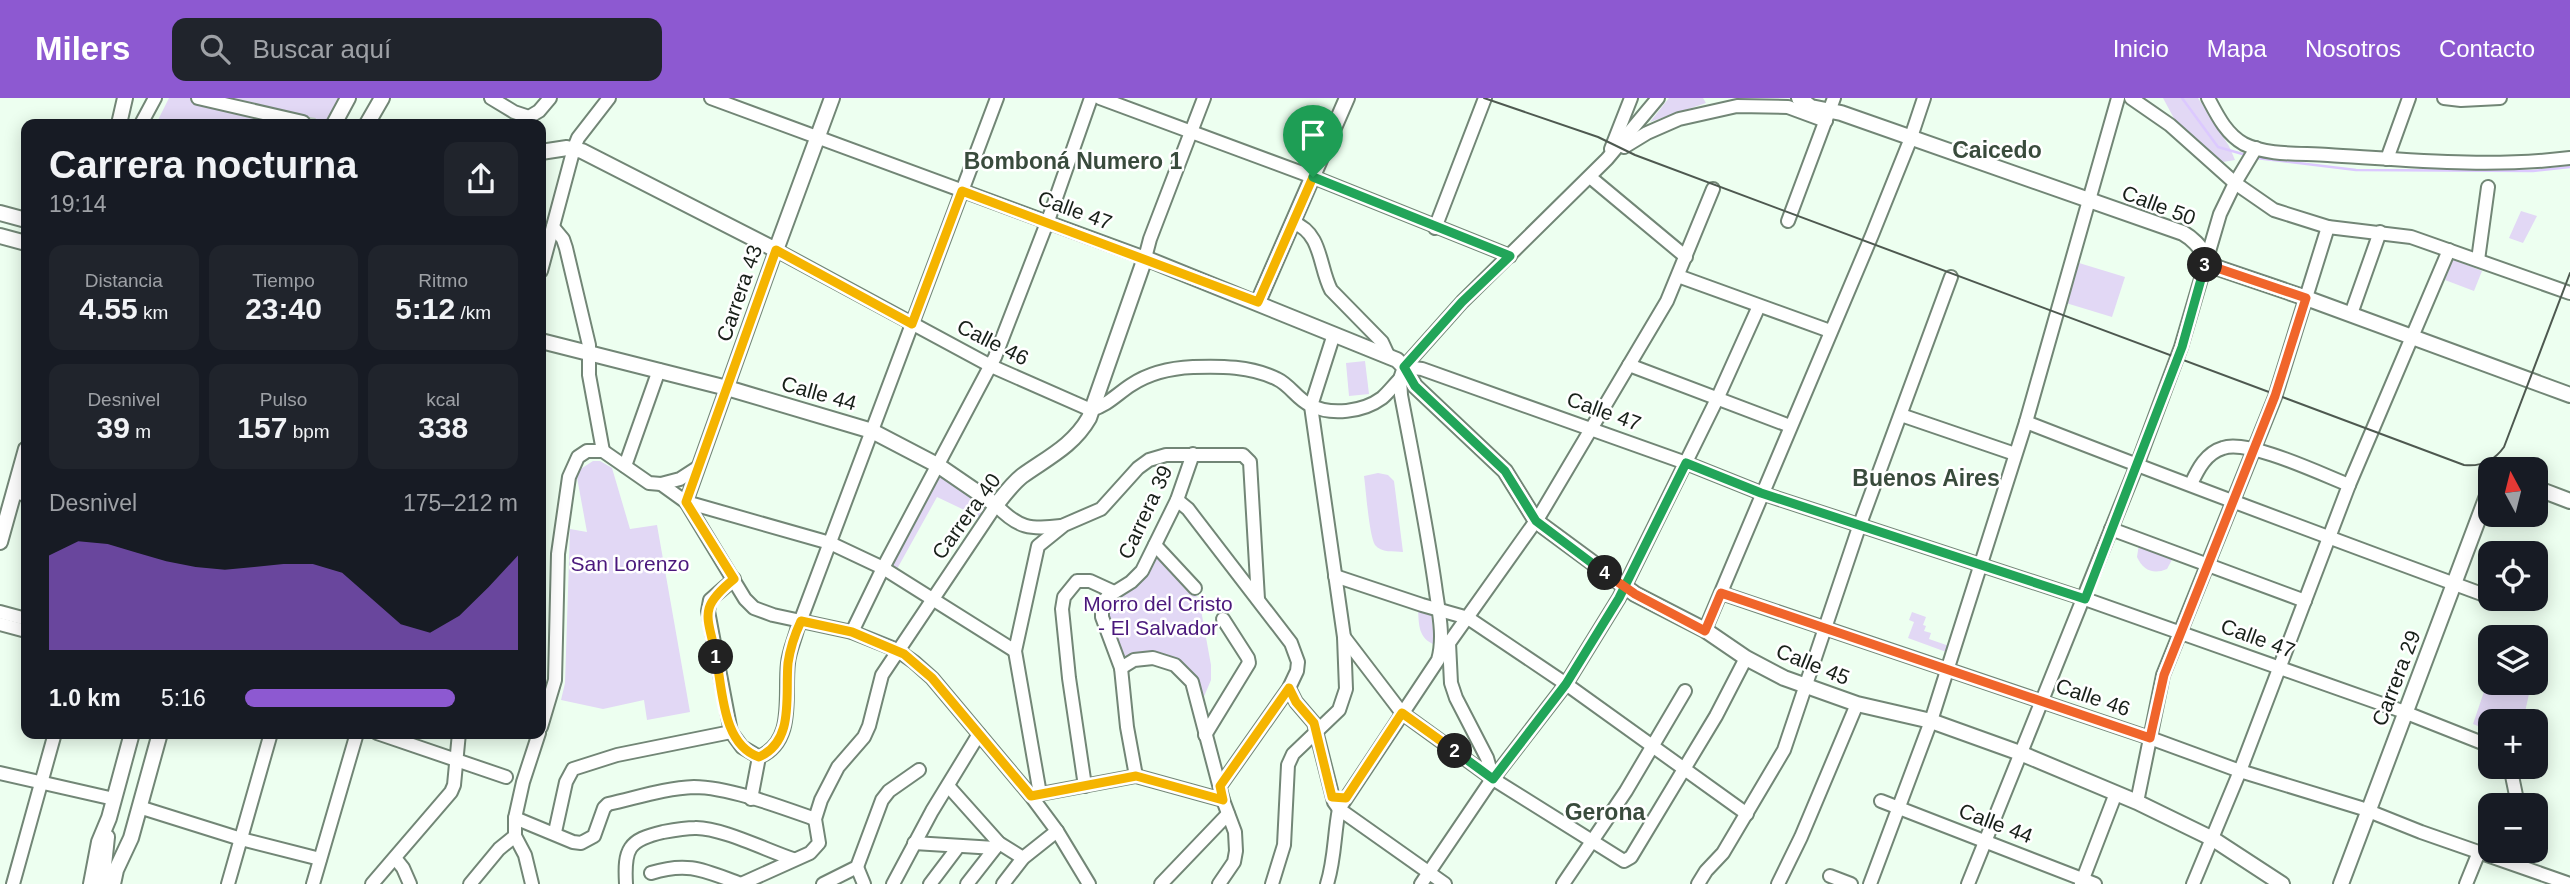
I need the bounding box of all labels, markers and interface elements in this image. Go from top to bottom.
search box [172,18,662,81]
text: Milers [35,30,130,67]
icon: search [196,30,234,68]
text: Buscar aquí [252,34,391,64]
text: Inicio [2113,35,2169,62]
text: Mapa [2207,35,2267,62]
text: Nosotros [2305,35,2401,62]
text: Contacto [2439,35,2535,62]
pin [1283,105,1343,177]
icon: arrive [1294,116,1332,154]
district label: Caicedo [1952,137,2042,163]
button: share [444,142,518,216]
text: Carrera nocturna [49,144,357,186]
district label: Bomboná Numero 1 [964,148,1182,174]
street label: Calle 50 [2119,180,2199,230]
street label: Calle 47 [1035,186,1115,234]
text: 19:14 [49,191,107,217]
street label: Carrera 43 [712,242,766,344]
pin: 3 [2188,248,2222,282]
text: 3 [2199,254,2210,275]
text: Distancia [85,270,163,291]
text: Tiempo [252,270,315,291]
text: Ritmo [418,270,468,291]
text: 4.55 [79,292,138,325]
text: 23:40 [245,292,322,325]
text: 5:12 [395,292,455,325]
text: km [138,302,168,323]
text: /km [455,302,491,323]
street label: Calle 46 [953,314,1033,370]
street label: Calle 44 [779,371,860,415]
street label: Calle 47 [1564,387,1644,435]
text: Desnivel [87,389,160,410]
text: Pulso [260,389,307,410]
text: kcal [426,389,460,410]
text: 39 [97,411,130,444]
text: 157 [237,411,287,444]
text: 338 [418,411,468,444]
text: m [130,421,151,442]
text: bpm [287,421,330,442]
north arrow [2478,457,2548,527]
map controls [2478,457,2548,863]
street label: Carrera 39 [1113,462,1177,562]
district label: Buenos Aires [1852,465,2000,491]
street label: Carrera 40 [927,469,1005,563]
text: Desnivel [49,490,137,516]
text: 175–212 m [403,490,518,516]
button: locate [2478,541,2548,611]
park label: San Lorenzo [570,552,690,575]
pin: 4 [1588,556,1622,590]
text: 4 [1599,562,1610,583]
park label: Morro del Cristo - El Salvador [1083,592,1233,639]
street label: Calle 47 [2218,614,2298,662]
button: layers [2478,625,2548,695]
street label: Carrera 29 [2367,627,2425,729]
street label: Calle 45 [1773,639,1853,689]
pin: 1 [698,640,734,674]
text: 1 [710,646,721,667]
street label: Calle 46 [2053,674,2133,720]
text: 1.0 km [49,685,121,711]
text: 5:16 [161,685,206,711]
button: + [2478,709,2548,779]
pin: 2 [1438,734,1472,768]
text: 2 [1449,740,1460,761]
button: − [2478,793,2548,863]
street label: Calle 44 [1956,798,2036,848]
district label: Gerona [1565,799,1645,825]

